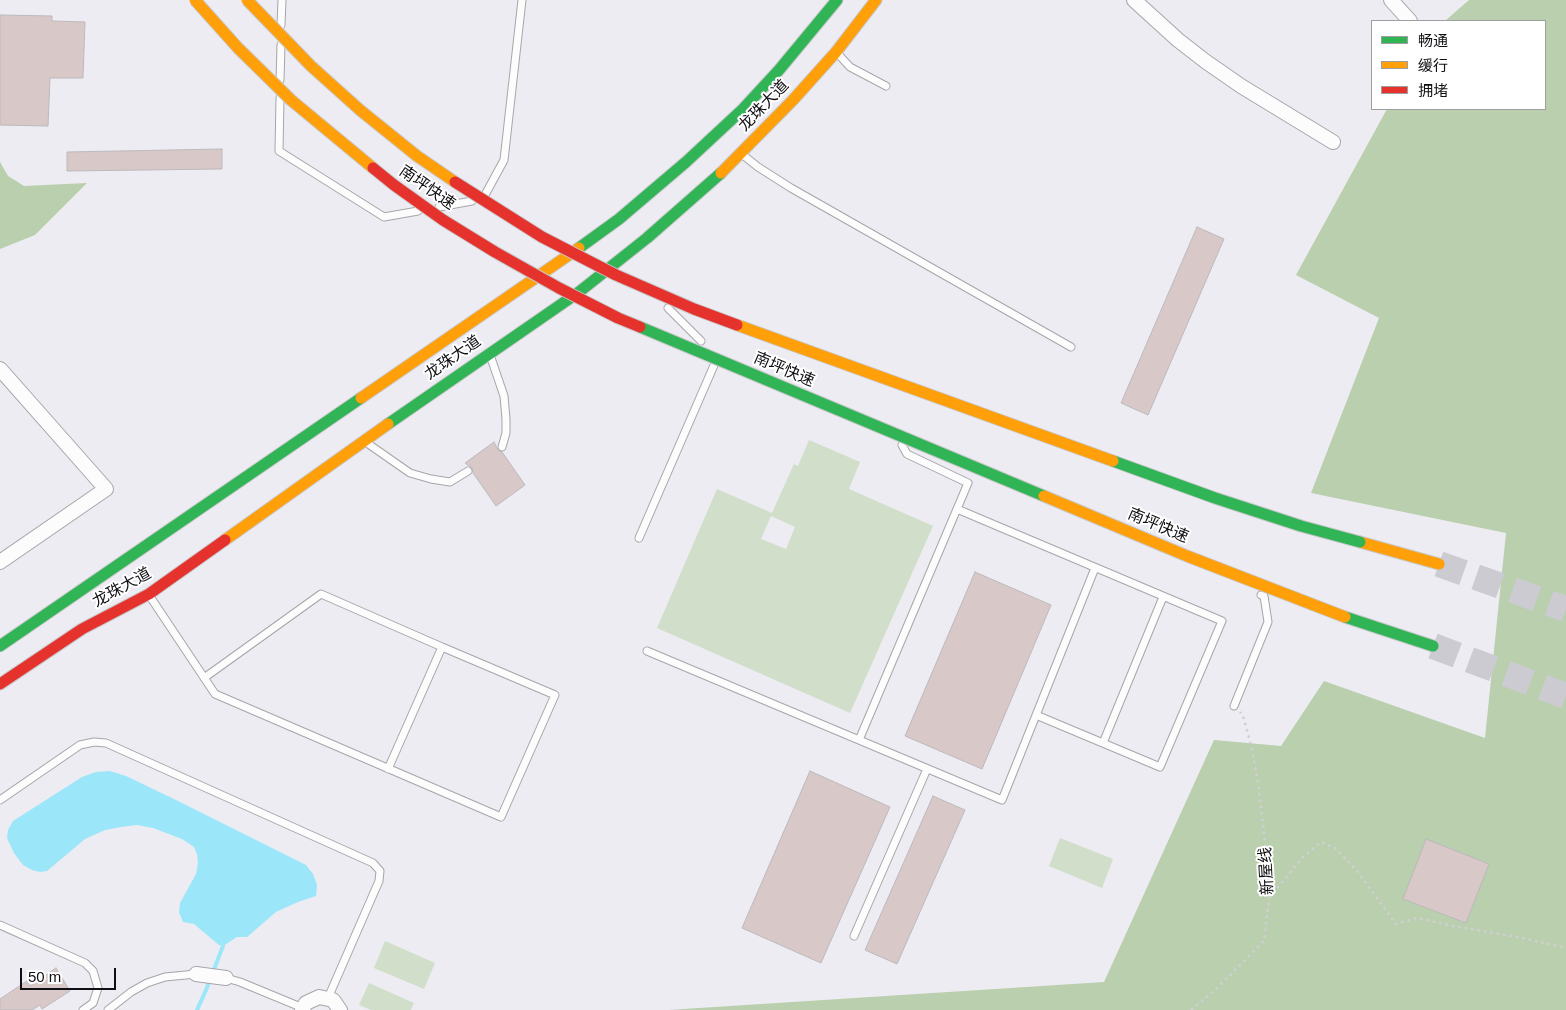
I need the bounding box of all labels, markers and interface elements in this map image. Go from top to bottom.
legend [1371,20,1546,110]
text: 畅通 [1418,32,1448,49]
text: 缓行 [1418,57,1448,74]
street label: 龙珠大道 [735,76,793,136]
text: 拥堵 [1418,82,1448,99]
street label: 南坪快速 [395,162,459,214]
street label: 龙珠大道 [421,332,485,384]
street label: 南坪快速 [751,349,817,391]
street label: 南坪快速 [1125,505,1191,547]
street label: 龙珠大道 [89,564,155,612]
street label: 新屋线 [1256,847,1278,895]
scale bar [22,958,119,990]
text: 50 m [28,968,61,985]

